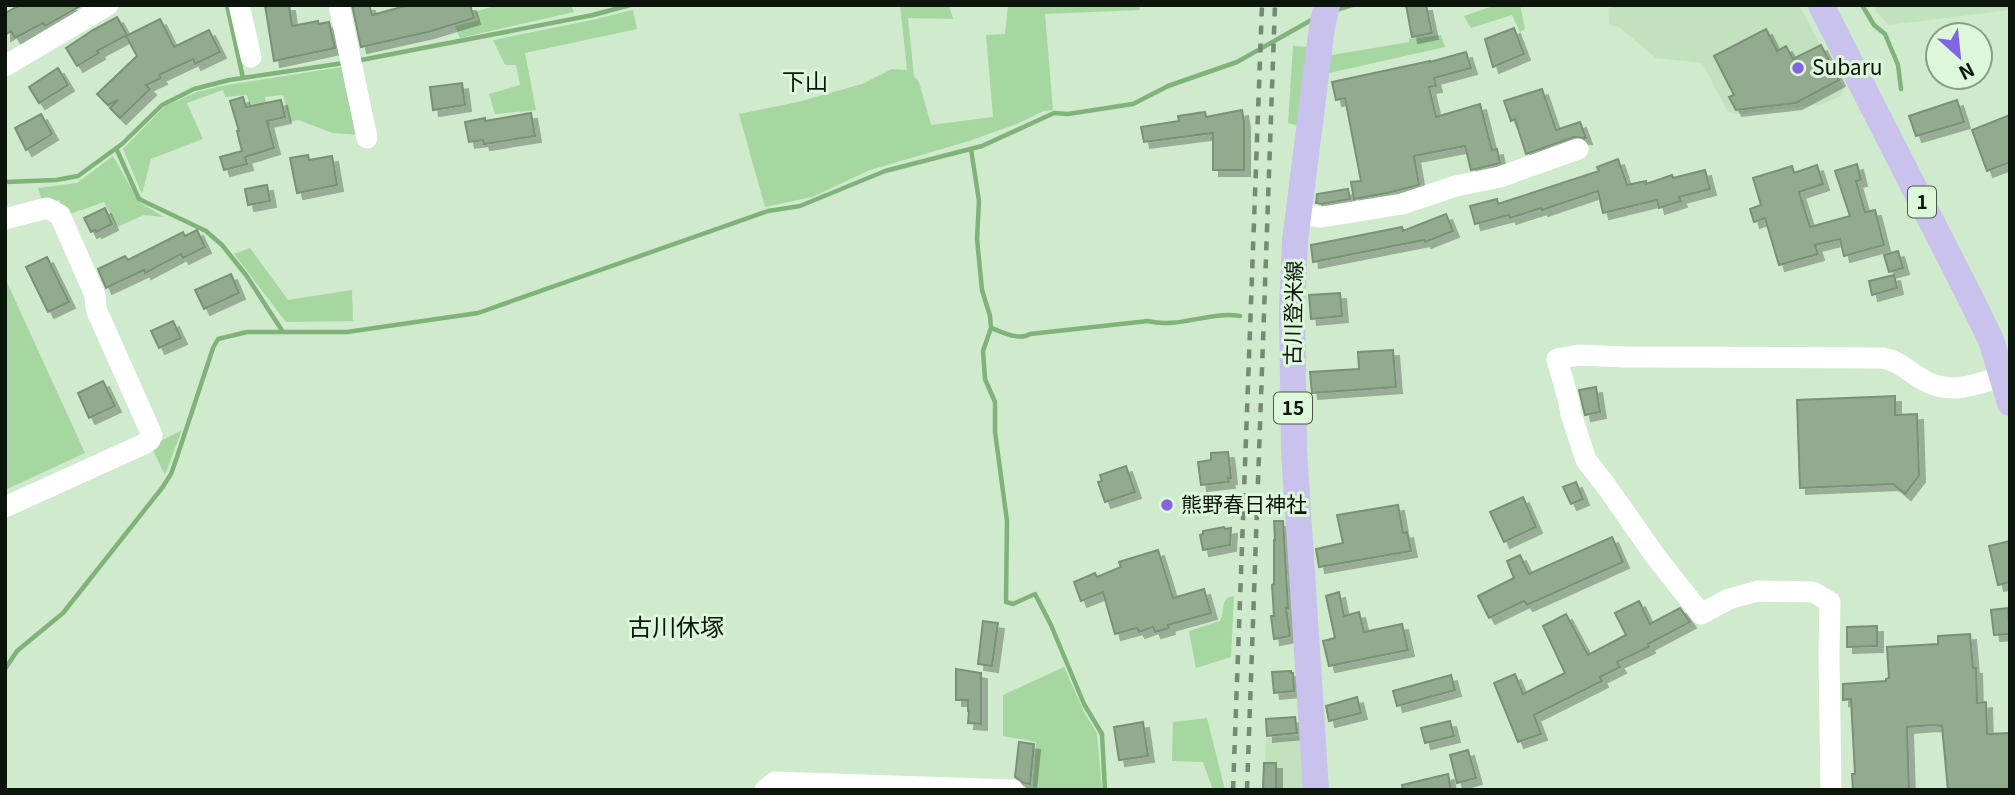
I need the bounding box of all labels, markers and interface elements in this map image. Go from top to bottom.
north arrow [1924,21,1994,91]
place label: Subaru [1812,51,1883,81]
text: N [1955,57,1980,88]
marker: Subaru [1790,60,1806,76]
district label: 下山 [782,63,828,97]
road number: 1 [1908,186,1936,218]
street label: 古川登米線 [1276,260,1308,366]
road number: 15 [1274,392,1312,424]
place label: 熊野春日神社 [1181,488,1307,518]
marker: 熊野春日神社 [1159,497,1175,513]
district label: 古川休塚 [628,608,724,643]

